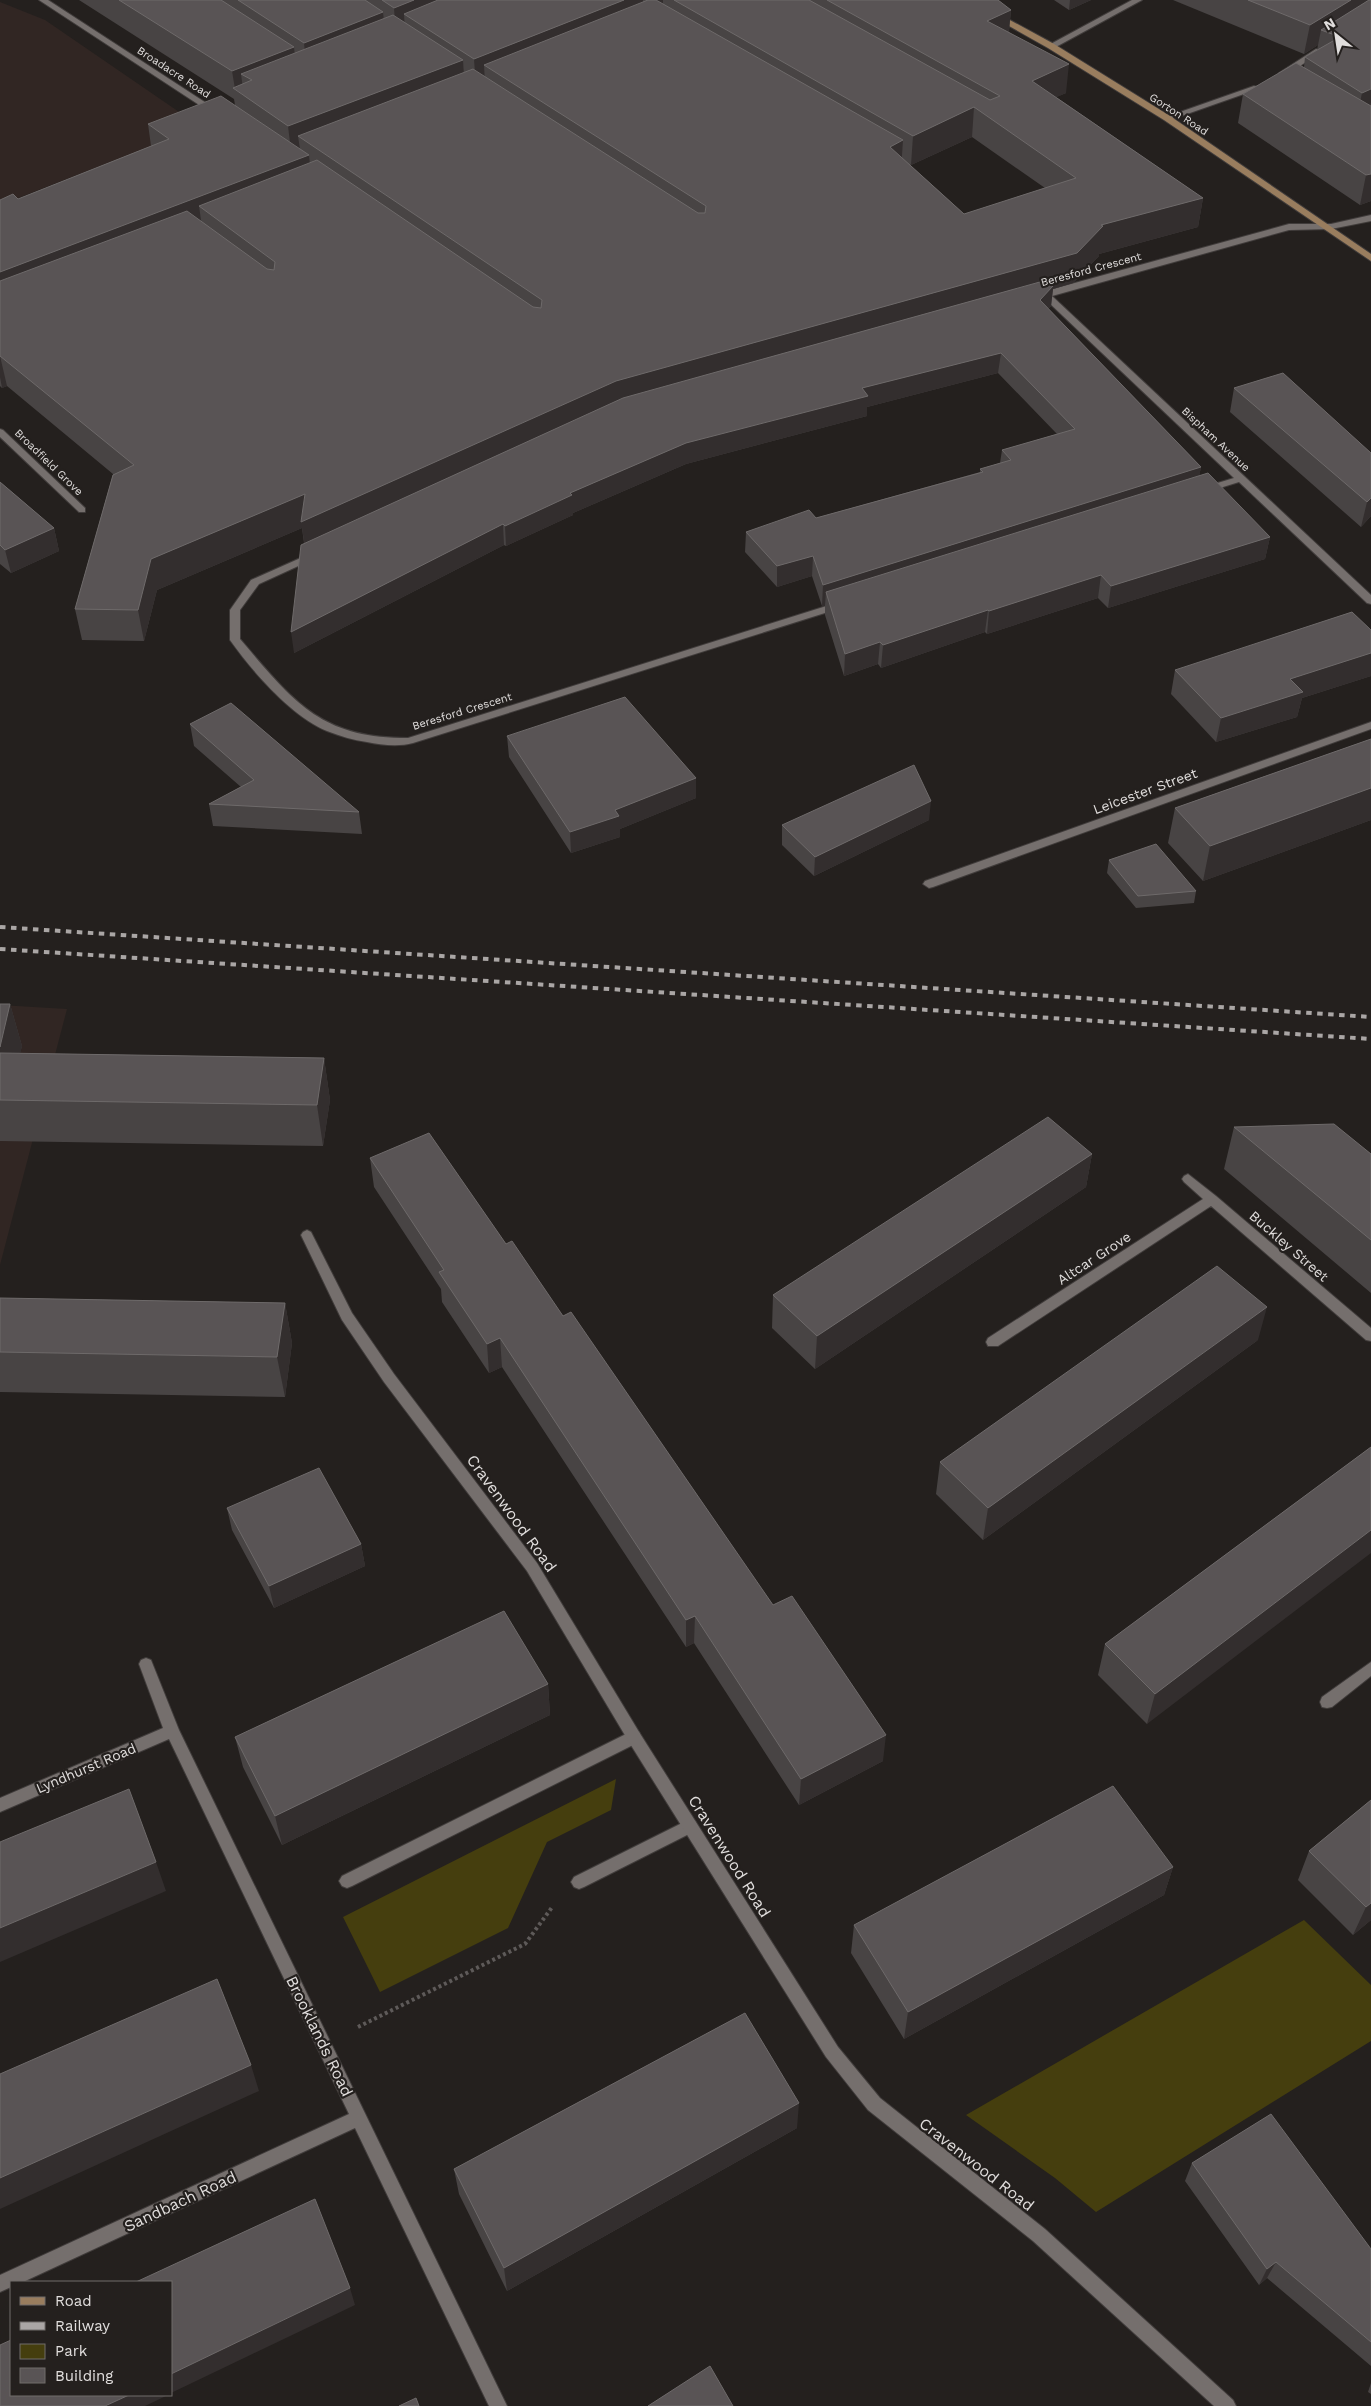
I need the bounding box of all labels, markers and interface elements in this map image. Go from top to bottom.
north arrow [1311,10,1361,60]
text: N [1321,14,1338,33]
street label: Broadacre Road [135,44,213,101]
street label: Gorton Road [1147,91,1211,138]
street label: Beresford Crescent [1039,250,1143,289]
street label: Bispham Avenue [1179,404,1252,474]
street label: Broadfield Grove [12,427,85,498]
street label: Beresford Crescent [411,690,514,733]
street label: Leicester Street [1091,765,1199,817]
street label: Buckley Street [1246,1207,1332,1285]
street label: Altcar Grove [1054,1228,1134,1288]
street label: Cravenwood Road [463,1451,561,1576]
street label: Lyndhurst Road [34,1740,138,1796]
street label: Cravenwood Road [684,1792,775,1921]
street label: Brooklands Road [282,1973,357,2100]
street label: Cravenwood Road [916,2114,1038,2215]
street label: Sandbach Road [121,2167,239,2236]
legend [10,2281,172,2396]
text: Road [55,2292,92,2310]
text: Railway [55,2317,110,2335]
text: Park [55,2342,88,2360]
text: Building [55,2367,113,2385]

